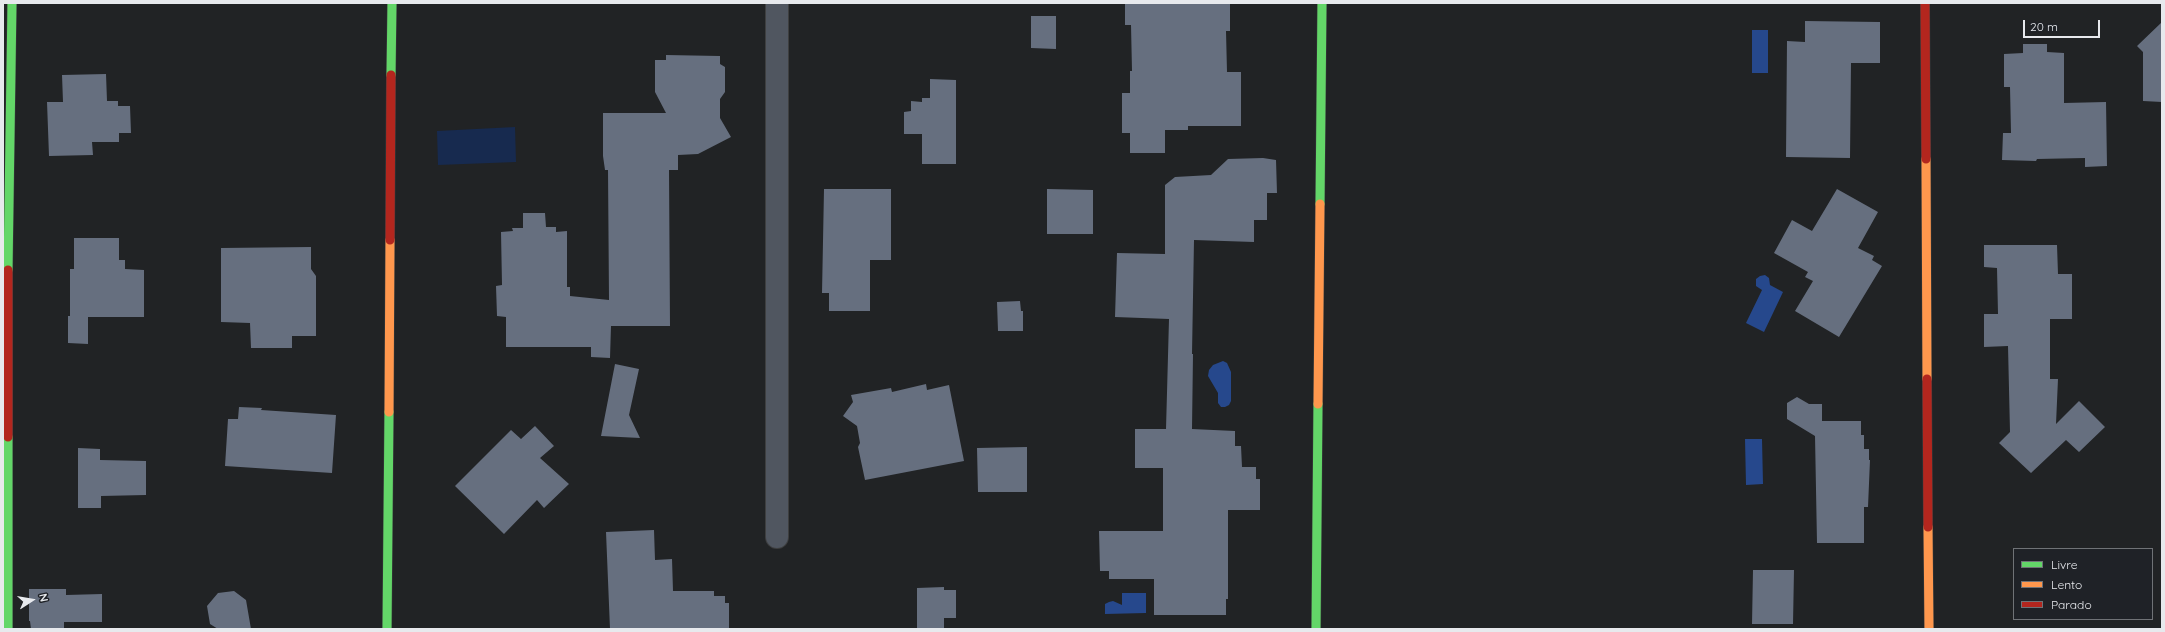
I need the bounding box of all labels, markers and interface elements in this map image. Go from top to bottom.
scale bar [2025,12,2102,38]
text: 20 m [2030,19,2058,34]
legend [2013,548,2153,620]
text: Livre [2051,557,2077,572]
text: Lento [2051,577,2082,592]
north arrow [12,580,52,620]
text: N [36,592,51,603]
text: Parado [2051,597,2092,612]

